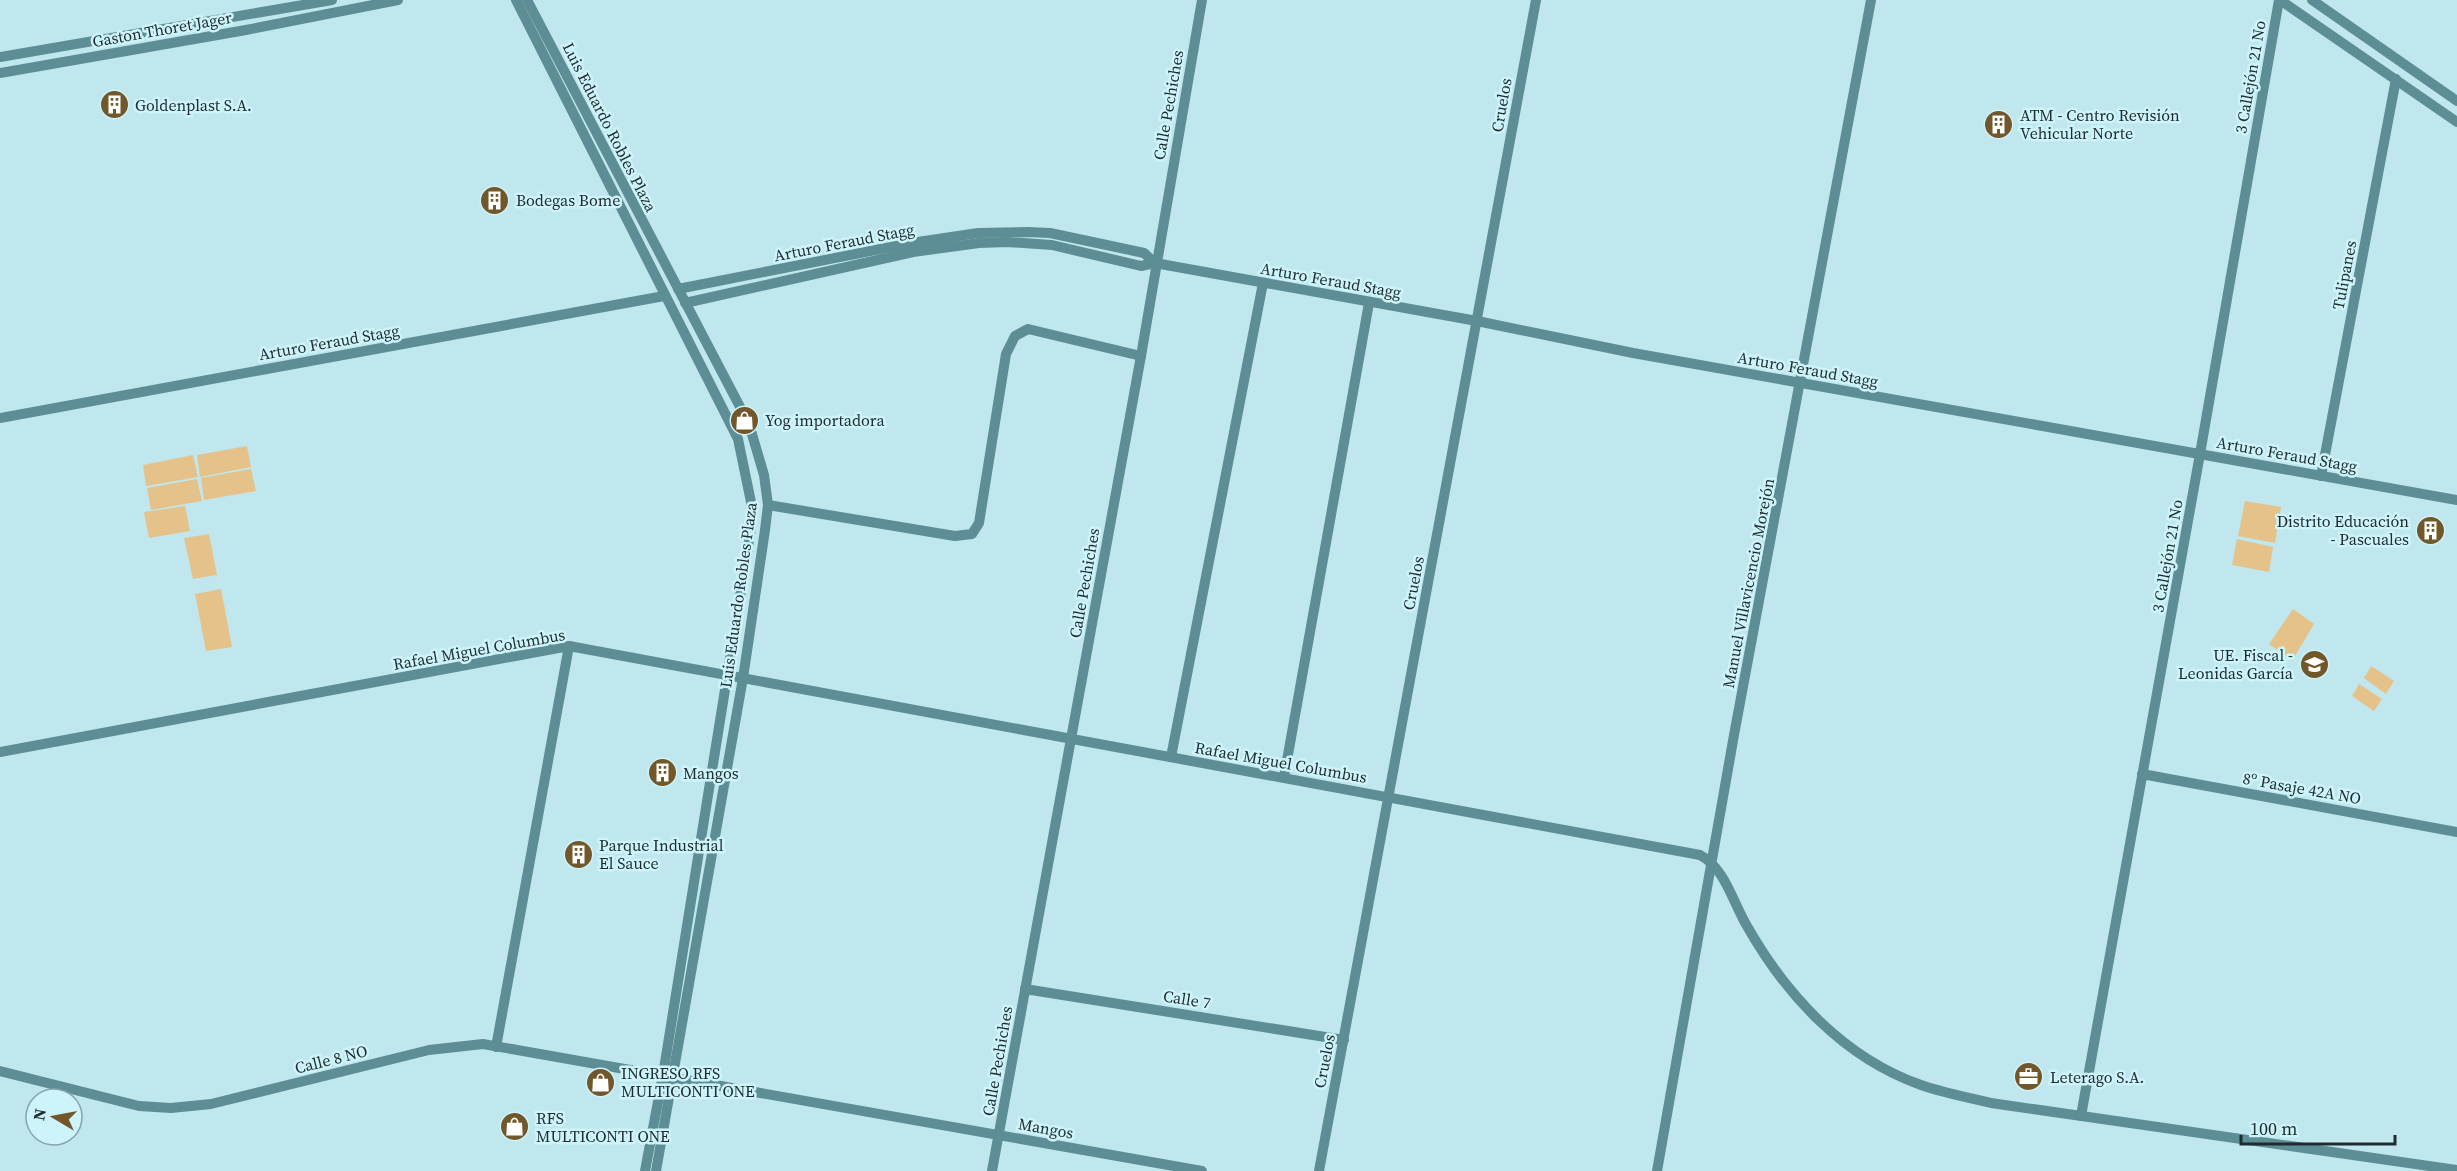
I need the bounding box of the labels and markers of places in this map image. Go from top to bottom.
building icon: Goldenplast S.A. [98,89,130,121]
place label: Goldenplast S.A. [135,94,252,116]
place label: ATM - Centro Revisión Vehicular Norte [2020,104,2180,144]
building icon: ATM - Centro Revisión Vehicular Norte [1983,108,2015,140]
building icon: Bodegas Bome [479,184,511,216]
place label: Bodegas Bome [516,189,620,211]
shop icon: Yog importadora [728,404,760,436]
place label: Yog importadora [765,409,885,431]
place label: Distrito Educación - Pascuales [2277,510,2409,550]
building icon: Distrito Educación - Pascuales [2414,514,2446,546]
place label: UE. Fiscal - Leonidas García [2178,644,2294,684]
school or university icon: UE. Fiscal - Leonidas García [2298,648,2330,680]
building icon: Mangos [646,757,678,789]
place label: Mangos [683,762,739,784]
place label: Parque Industrial El Sauce [599,834,724,874]
building icon: Parque Industrial El Sauce [562,838,594,870]
office icon: Leterago S.A. [2013,1061,2045,1093]
place label: INGRESO RFS MULTICONTI ONE [621,1062,755,1102]
shop icon: INGRESO RFS MULTICONTI ONE [584,1066,616,1098]
place label: Leterago S.A. [2050,1066,2144,1088]
place label: RFS MULTICONTI ONE [536,1107,670,1147]
shop icon: RFS MULTICONTI ONE [499,1111,531,1143]

